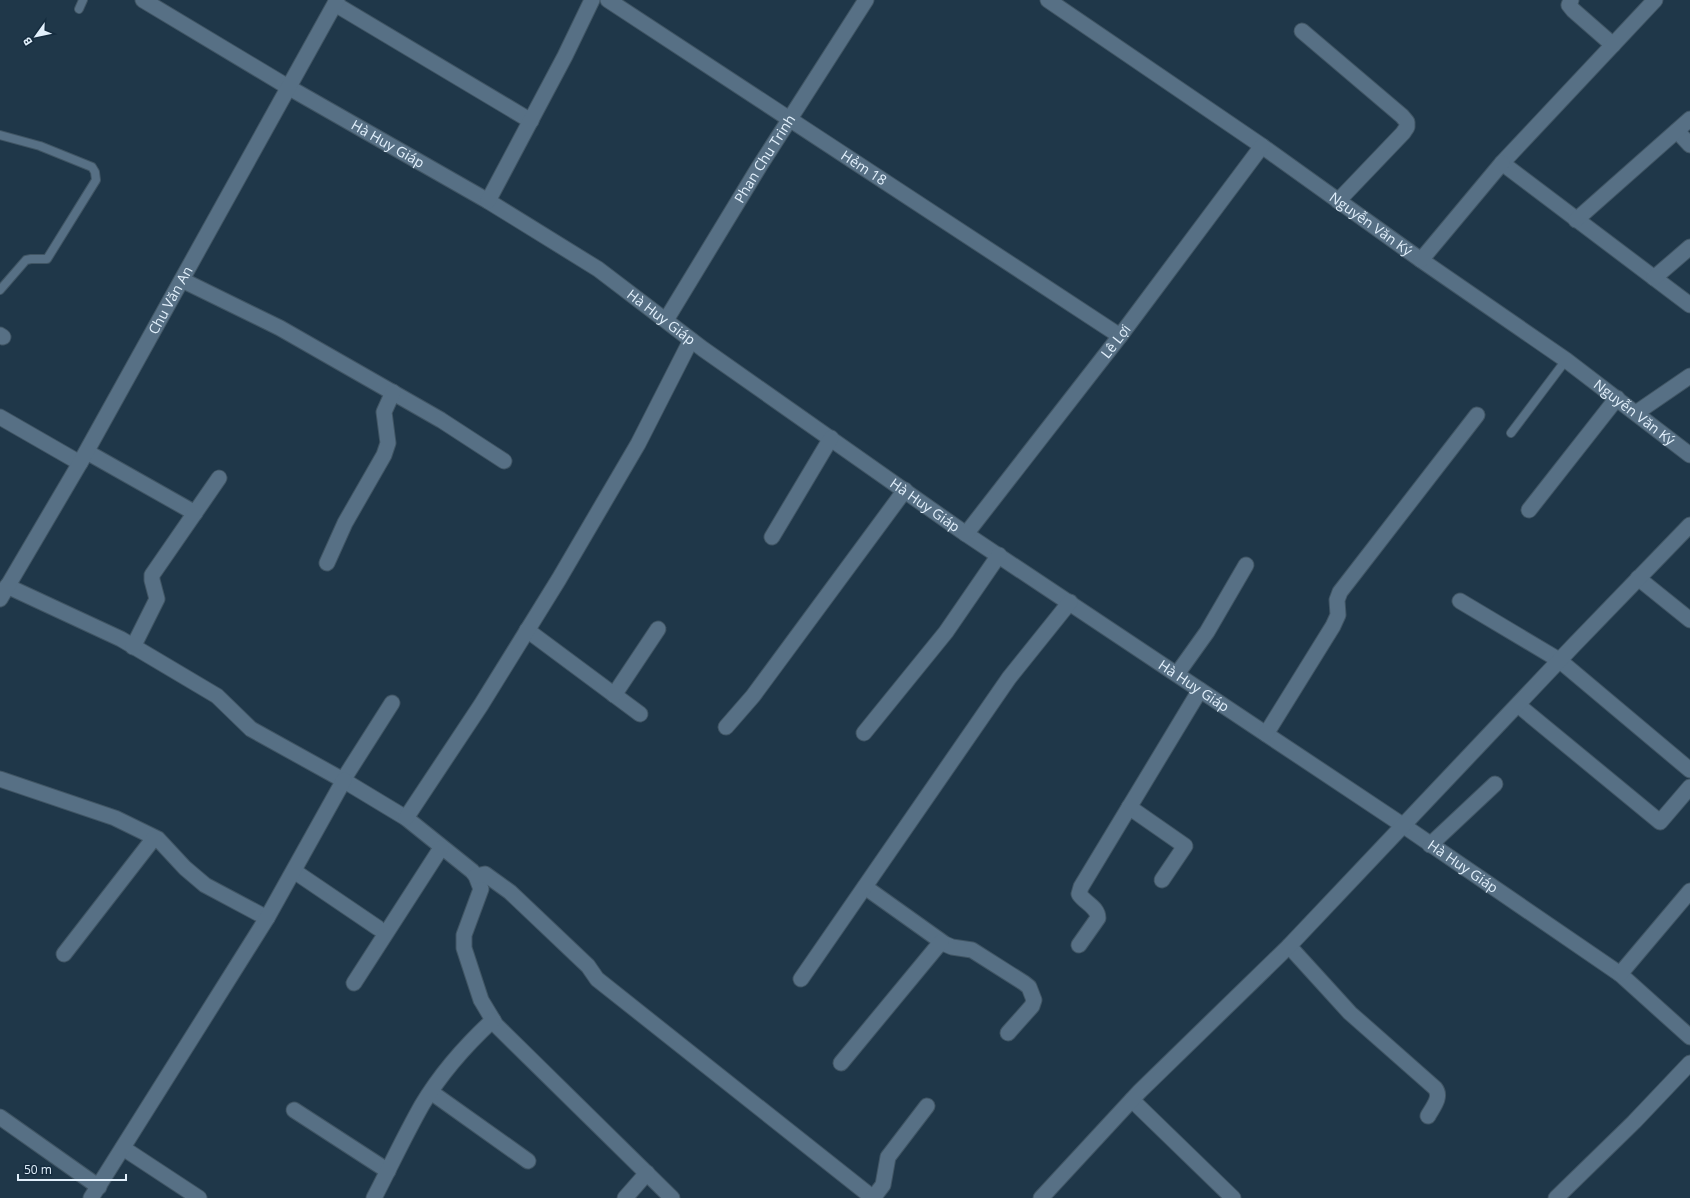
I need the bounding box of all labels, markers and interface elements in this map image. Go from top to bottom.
north arrow [16,16,56,56]
text: B [19,35,35,49]
street label: Phan Chu Trinh [729,111,799,206]
street label: Hà Huy Giáp [348,115,428,172]
street label: Hẻm 18 [838,146,891,189]
street label: Nguyễn Văn Ký [1326,187,1417,260]
street label: Chu Văn An [143,262,197,338]
street label: Hà Huy Giáp [623,284,700,349]
street label: Lê Lợi [1096,320,1135,362]
street label: Nguyễn Văn Ký [1590,375,1680,450]
street label: Hà Huy Giáp [886,474,964,536]
street label: Hà Huy Giáp [1155,655,1233,716]
street label: Hà Huy Giáp [1424,835,1502,897]
scale bar [18,1156,126,1182]
text: 50 m [24,1161,52,1178]

